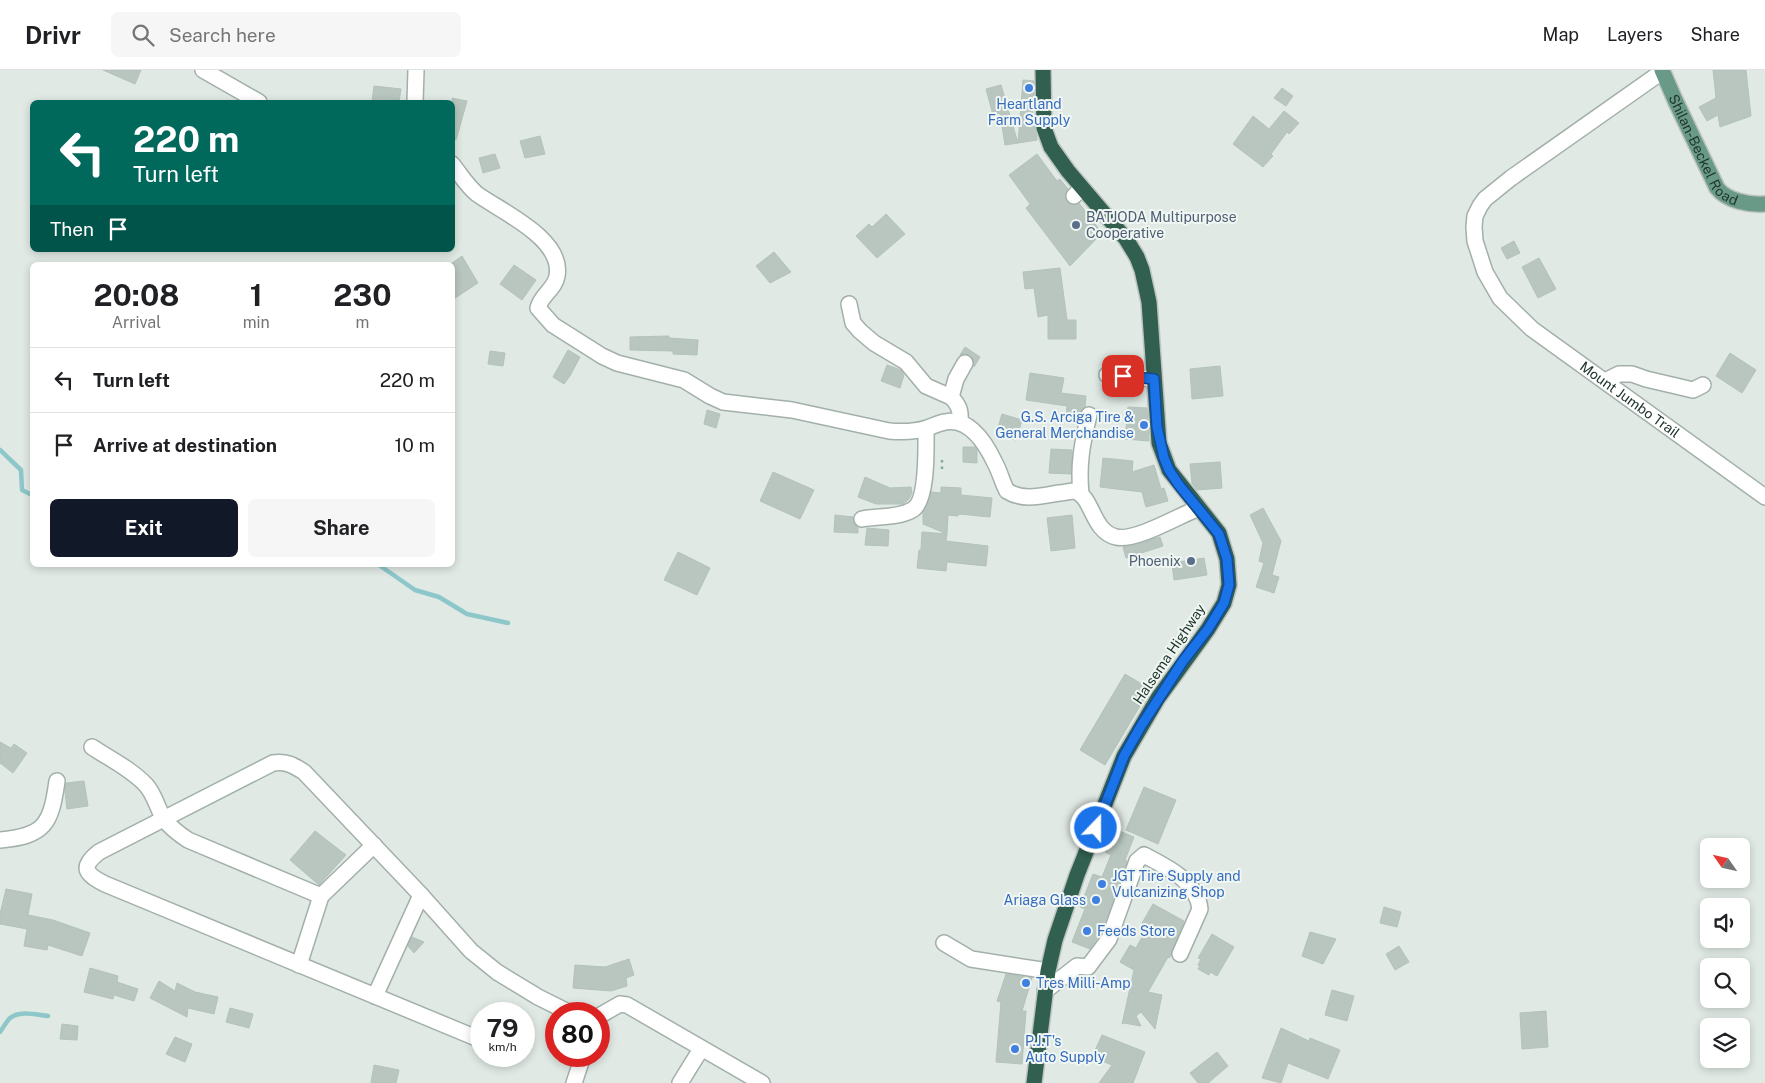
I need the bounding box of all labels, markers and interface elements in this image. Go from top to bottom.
search box [111,12,461,57]
text: Drivr [25,21,81,49]
icon: search [129,21,157,49]
text: Search here [169,24,276,46]
text: Map [1543,24,1579,45]
text: Layers [1607,24,1663,45]
text: Share [1691,24,1740,45]
marker: Heartland Farm Supply [1023,82,1035,94]
street label: Shilan-Beckel Road [1665,92,1740,208]
place label: Heartland Farm Supply [988,96,1071,128]
text: 220 m [133,119,239,160]
icon: left [50,120,115,185]
text: Turn left [133,161,219,187]
place label: BATJODA Multipurpose Cooperative [1086,209,1237,241]
icon: arrive [104,215,132,243]
text: Then [50,218,94,240]
marker: BATJODA Multipurpose Cooperative [1070,219,1082,231]
text: 20:08 [93,277,179,313]
text: 1 [250,277,263,313]
text: 230 [333,277,392,313]
text: Arrival [112,313,161,332]
text: min [243,313,270,332]
text: m [356,313,369,332]
pin [1102,355,1144,397]
street label: Mount Jumbo Trail [1577,358,1683,441]
icon: arrive [1109,362,1137,390]
icon: left [50,366,78,394]
text: Turn left [93,369,170,391]
text: 220 m [380,369,435,391]
place label: G.S. Arciga Tire & General Merchandise [995,409,1134,441]
marker: G.S. Arciga Tire & General Merchandise [1138,419,1150,431]
icon: arrive [50,431,78,459]
text: Arrive at destination [93,434,277,456]
text: 10 m [395,434,435,456]
button: Exit [50,499,238,557]
button: Share [248,499,435,557]
place label: Phoenix [1129,553,1181,569]
marker: Phoenix [1185,555,1197,567]
street label: Halsema Highway [1130,601,1209,707]
position arrow [1069,801,1121,853]
north arrow [1700,838,1750,888]
map controls [1700,838,1750,1068]
place label: JGT Tire Supply and Vulcanizing Shop [1112,868,1241,900]
marker: JGT Tire Supply and Vulcanizing Shop [1096,878,1108,890]
place label: Ariaga Glass [1003,892,1086,908]
marker: Ariaga Glass [1090,894,1102,906]
button: sound [1700,898,1750,948]
place label: Feeds Store [1097,923,1175,939]
marker: Feeds Store [1081,925,1093,937]
button: search [1700,958,1750,1008]
place label: Tres Milli-Amp [1036,975,1130,991]
marker: Tres Milli-Amp [1020,977,1032,989]
speed limit sign: 80 [545,1002,610,1067]
text: 79 [487,1013,518,1043]
button: layers [1700,1018,1750,1068]
place label: P.J.T's Auto Supply [1025,1033,1106,1065]
text: km/h [488,1040,517,1054]
marker: P.J.T's Auto Supply [1009,1043,1021,1055]

